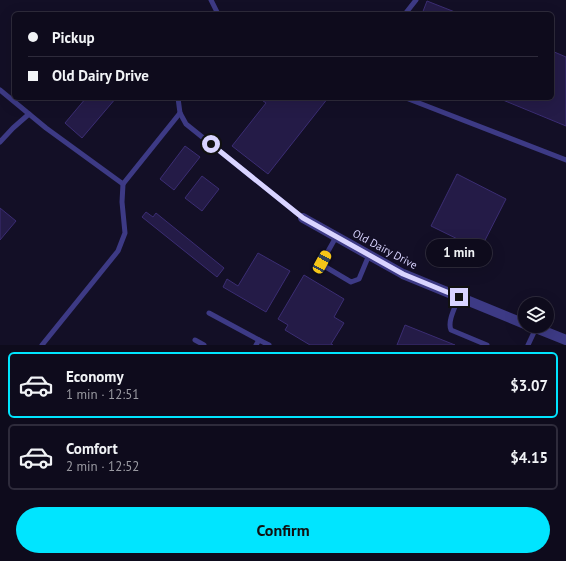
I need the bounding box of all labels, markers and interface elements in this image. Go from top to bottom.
text: Pickup [52,28,95,47]
text: Old Dairy Drive [52,66,149,85]
route start [202,135,220,153]
street label: Old Dairy Drive [350,226,420,272]
callout: 1 min [426,239,492,267]
text: 1 min [443,244,475,261]
car [311,249,333,275]
route end [450,288,468,306]
map controls [518,297,554,333]
button: layers [518,297,554,333]
icon: car [18,367,54,403]
text: Economy [66,367,124,386]
text: $3.07 [510,376,548,395]
text: 1 min · 12:51 [66,386,139,403]
icon: car [18,439,54,475]
text: Comfort [66,439,118,458]
text: $4.15 [510,448,548,467]
text: 2 min · 12:52 [66,458,139,475]
button: Confirm [16,507,550,553]

